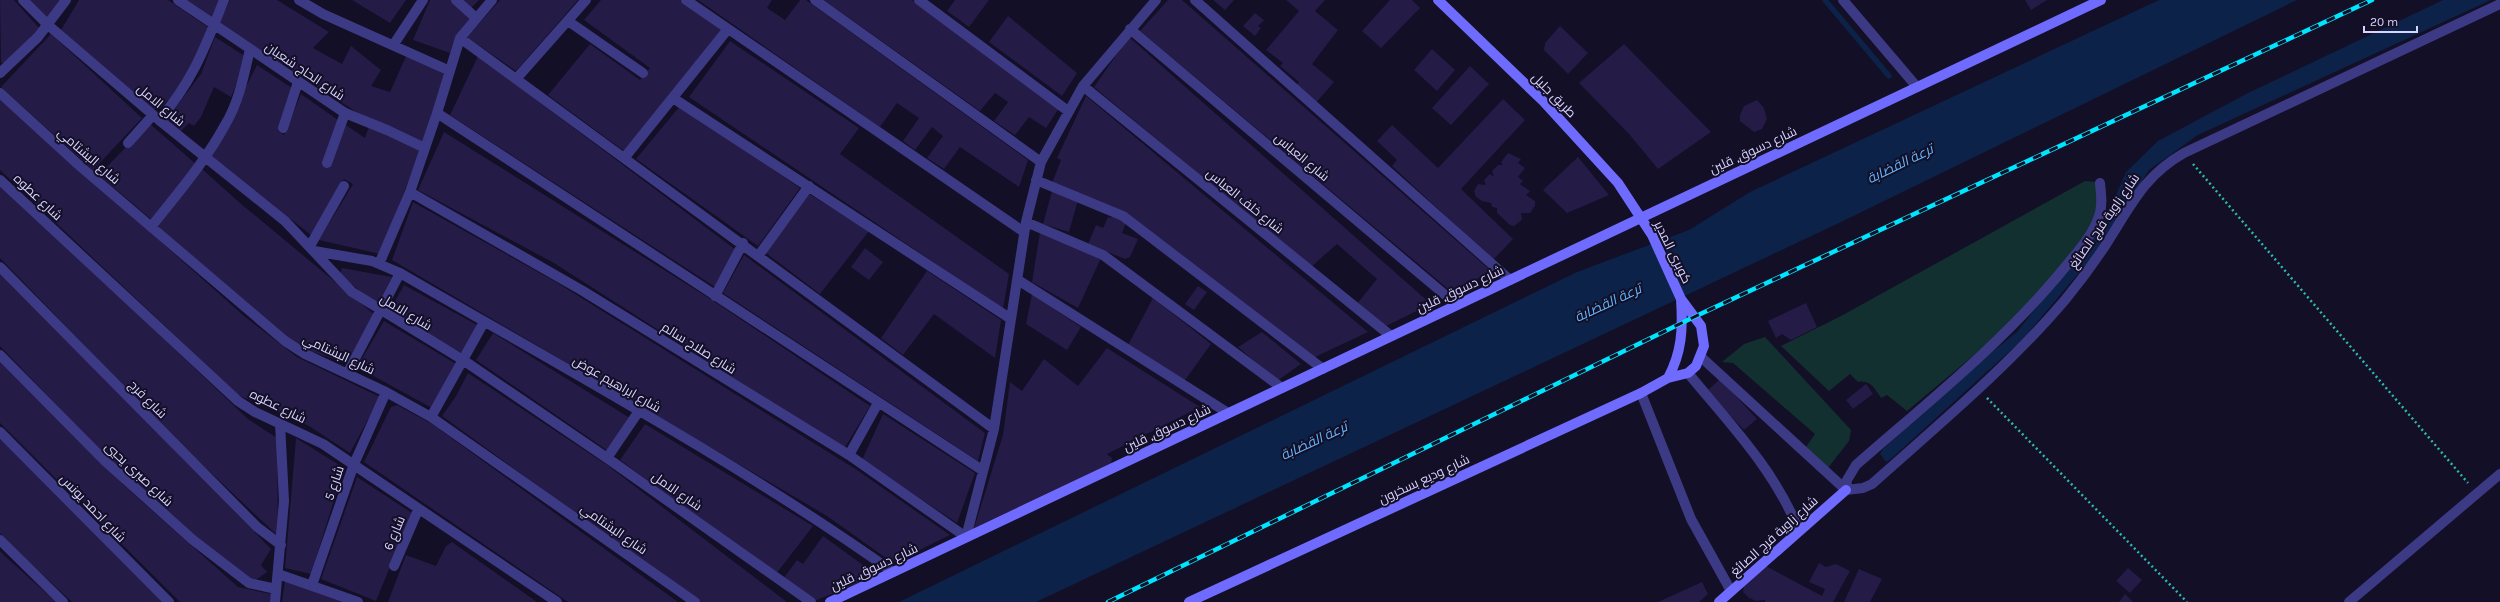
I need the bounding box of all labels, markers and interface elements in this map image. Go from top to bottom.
scale bar [2364,8,2417,34]
text: 20 m [2370,15,2398,29]
street label: شارع الحاج شعبان [262,39,348,104]
street label: طريق جليل [1529,70,1579,120]
street label: شارع الامل [133,81,188,130]
street label: شارع دسوق, قلين [1707,123,1799,178]
street label: شارع البشتامي [53,125,123,189]
street label: شارع العباس [1271,130,1332,185]
water label: ترعة القضابة [1864,140,1938,187]
street label: شارع خلف العباس [1203,165,1287,238]
street label: شارع عطوه [10,171,65,224]
street label: شارع زاوية فرج الصائغ [2066,171,2143,272]
street label: كوبرى المدير [1651,217,1695,286]
street label: شارع دسوق, قلين [1414,262,1506,317]
water label: ترعة القضابة [1572,279,1646,326]
street label: شارع الامل [377,291,435,334]
street label: شارع صلاح سالم [658,319,739,379]
street label: شارع البشتامي [299,331,377,380]
street label: شارع ابراهيم عوض [569,353,664,417]
street label: شارع فرج [125,377,170,422]
street label: شارع عطوه [247,386,309,427]
street label: شارع دسوق, قلين [1121,401,1213,456]
water label: ترعة القضابة [1278,417,1352,464]
street label: شارع صبرى يحيي [101,439,176,510]
street label: شارع وديع بسخرون [1376,451,1472,508]
street label: شارع 5 [321,464,348,503]
street label: شارع الامل [649,468,705,514]
street label: شارع احمد يونس [56,471,129,546]
street label: شارع زاوية فرج الصائغ [1727,493,1821,580]
street label: شارع البشتامي [576,501,650,560]
street label: شارع 6 [380,514,409,553]
street label: شارع دسوق, قلين [828,540,920,595]

